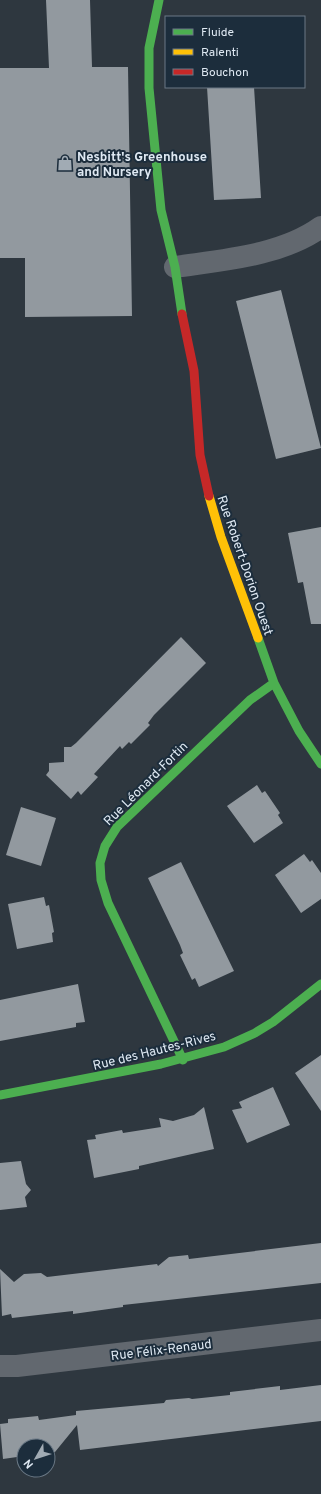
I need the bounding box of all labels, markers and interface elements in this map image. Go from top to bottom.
legend [165,16,305,88]
text: Fluide [201,25,234,41]
text: Ralenti [201,45,239,61]
text: Bouchon [201,65,249,81]
place label: Nesbitt's Greenhouse and Nursery [77,150,207,181]
shop icon: Nesbitt's Greenhouse and Nursery [56,154,74,172]
street label: Rue Robert-Dorion Ouest [213,494,276,638]
street label: Rue Léonard-Fortin [101,739,192,830]
street label: Rue des Hautes-Rives [91,1029,218,1075]
street label: Rue Félix-Renaud [110,1337,213,1365]
north arrow [16,1438,56,1478]
text: N [21,1456,37,1471]

